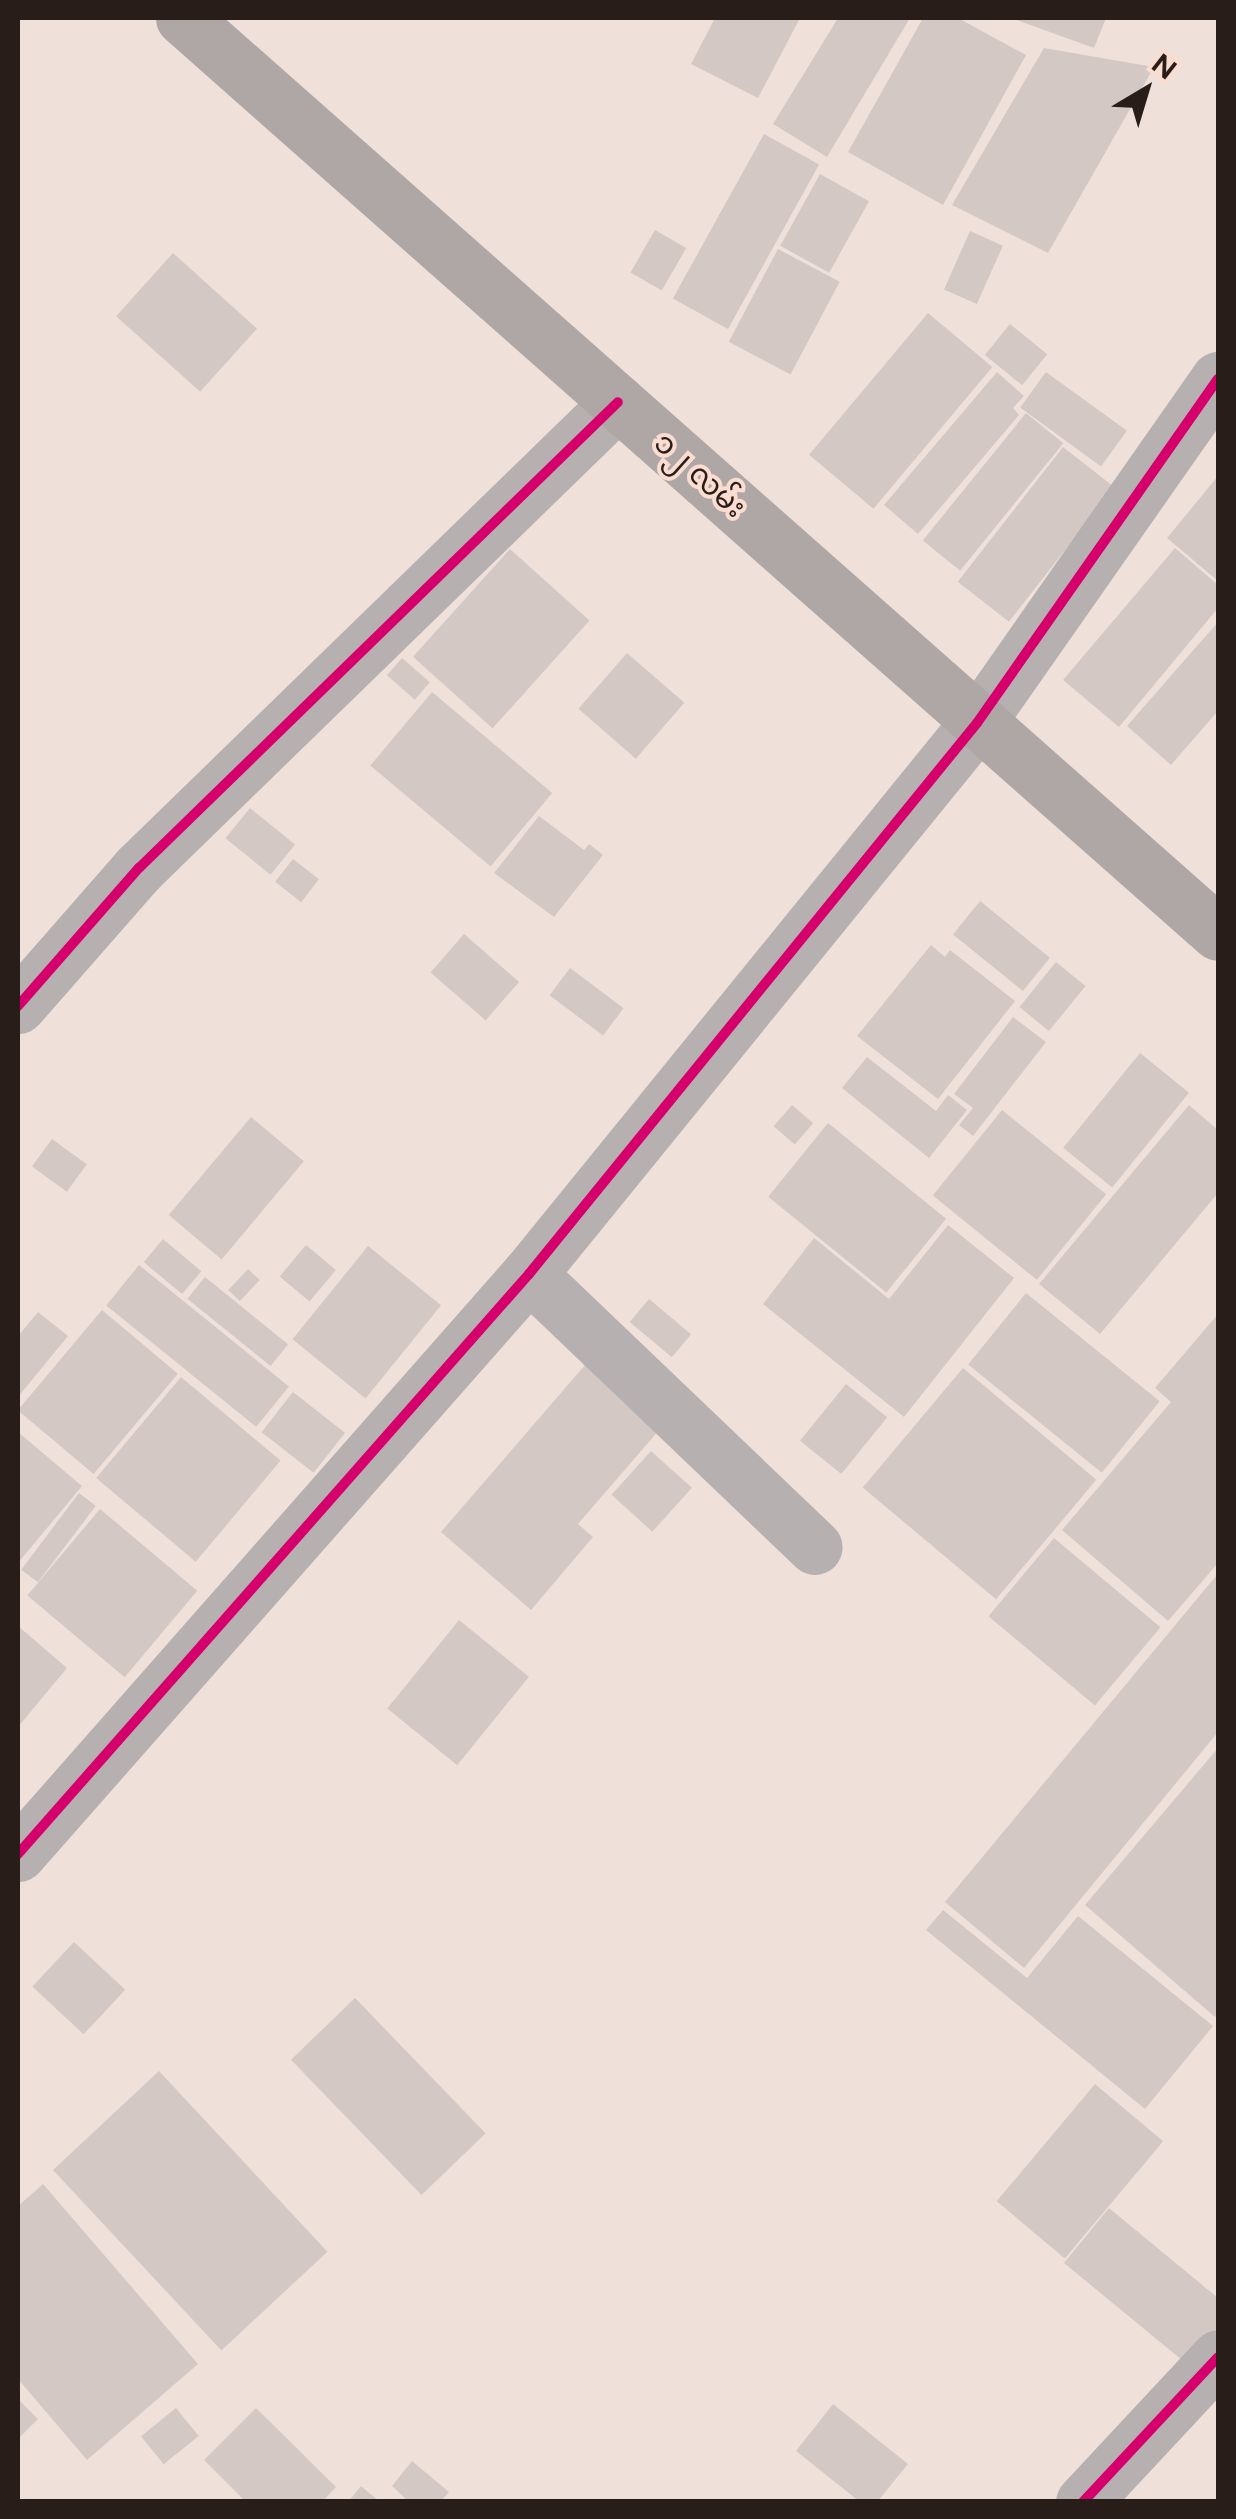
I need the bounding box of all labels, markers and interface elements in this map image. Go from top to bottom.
north arrow [1096,40,1196,140]
text: N [1145,46,1183,86]
street label: ၁၂ လမ်း [647,425,753,525]

